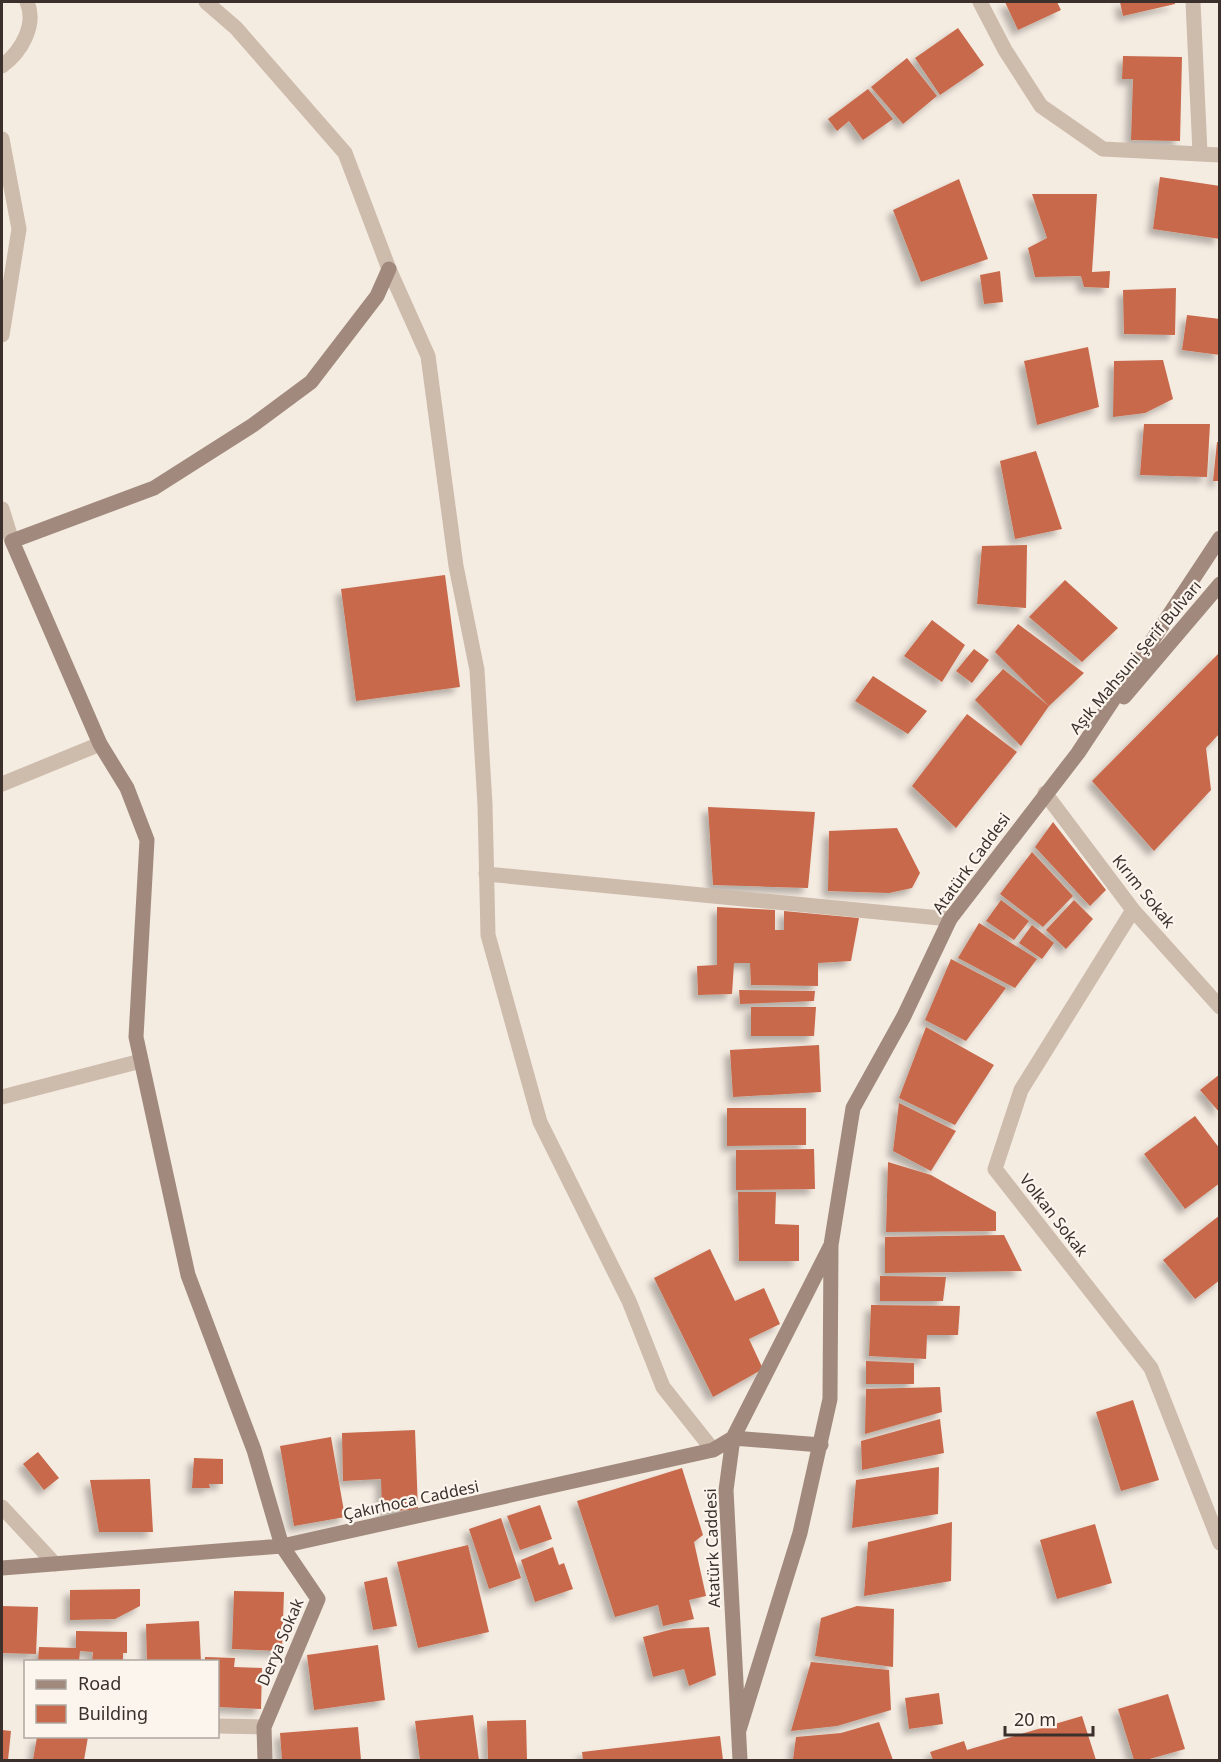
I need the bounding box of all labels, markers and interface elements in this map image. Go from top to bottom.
street label: Aşık Mahsuni Şerif Bulvarı [1064,576,1206,738]
street label: Atatürk Caddesi [927,808,1015,918]
street label: Kırım Sokak [1108,850,1181,933]
street label: Volkan Sokak [1015,1169,1093,1261]
street label: Çakırhoca Caddesi [341,1475,481,1525]
street label: Atatürk Caddesi [699,1488,725,1608]
street label: Derya Sokak [252,1594,308,1689]
legend [24,1660,219,1738]
text: Road [78,1671,121,1695]
scale bar [1005,1699,1094,1737]
text: Building [78,1701,148,1725]
text: 20 m [1014,1707,1056,1731]

